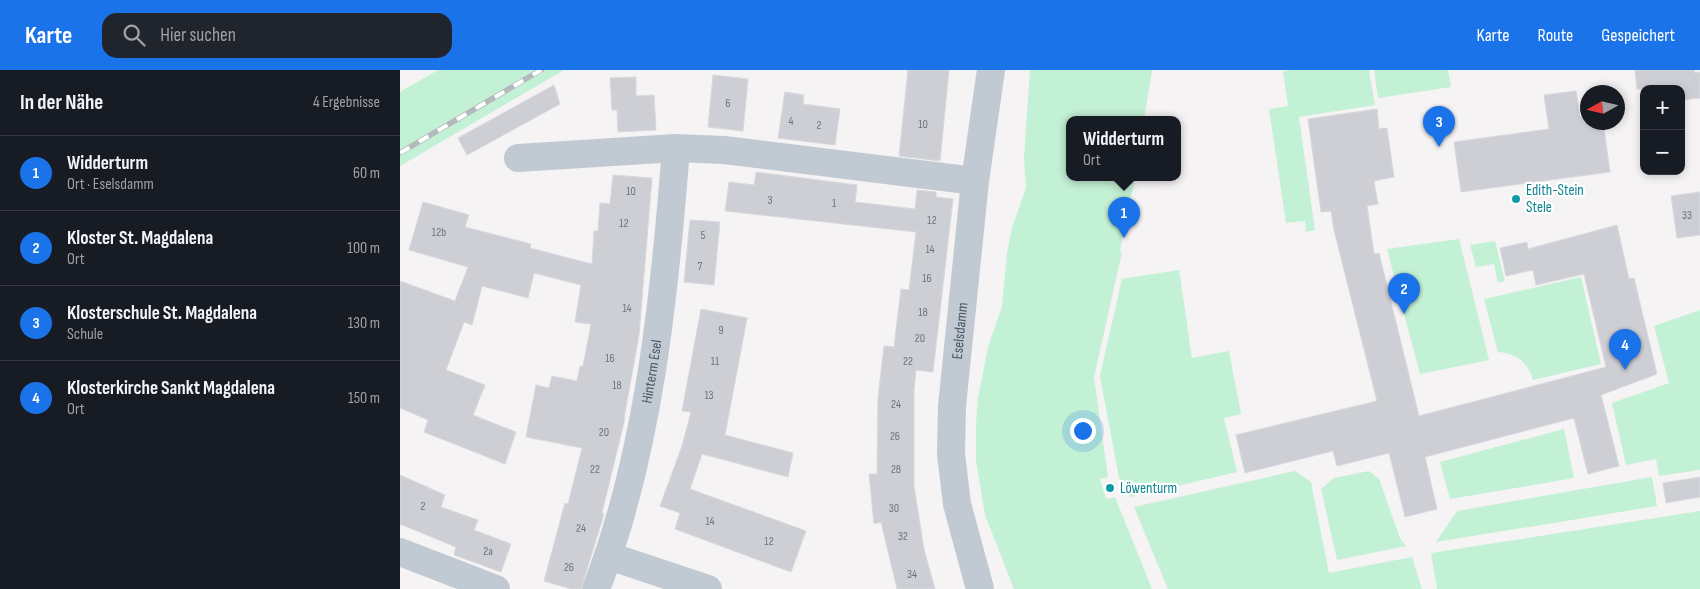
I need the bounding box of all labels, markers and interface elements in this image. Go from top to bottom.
search box [102,13,452,58]
text: Karte [25,21,72,50]
icon: search [120,21,148,49]
text: Hier suchen [160,24,236,47]
text: Karte [1477,25,1510,46]
text: Route [1538,25,1573,46]
text: Gespeichert [1601,25,1675,46]
north arrow [1580,85,1625,130]
map controls [1640,85,1685,175]
button: + [1640,85,1685,130]
text: In der Nähe [20,90,103,115]
text: 4 Ergebnisse [313,93,380,112]
house number: 6 [725,96,731,111]
pin: 3 [1423,106,1455,147]
house number: 4 [788,114,794,129]
popup [1066,116,1181,181]
house number: 10 [918,117,928,132]
house number: 2 [817,118,822,133]
text: Widderturm [1083,128,1164,151]
button: − [1640,130,1685,175]
text: Ort [1083,151,1101,170]
text: Widderturm [67,152,148,175]
text: 1 [33,164,39,183]
text: 60 m [353,164,380,183]
text: Ort · Eselsdamm [67,175,154,194]
place label: Edith-Stein Stele [1526,181,1584,217]
house number: 10 [626,184,636,199]
house number: 3 [767,193,773,208]
marker: Edith-Stein Stele [1510,193,1522,205]
house number: 1 [832,196,837,211]
pin: 1 [1108,197,1140,238]
house number: 33 [1682,208,1692,223]
house number: 12 [927,213,937,228]
house number: 12 [619,216,629,231]
house number: 12b [432,225,446,240]
text: Kloster St. Magdalena [67,227,213,250]
house number: 5 [701,228,706,243]
text: 2 [32,239,40,258]
text: 100 m [347,239,380,258]
house number: 14 [925,242,935,257]
text: Ort [67,250,85,269]
house number: 7 [698,259,703,274]
house number: 16 [922,271,932,286]
pin: 2 [1388,273,1420,314]
house number: 14 [622,301,632,316]
street label: Eselsdamm [947,301,972,360]
text: Klosterschule St. Magdalena [67,302,257,325]
house number: 18 [918,305,928,320]
text: 3 [32,314,40,333]
text: 130 m [348,314,380,333]
house number: 9 [718,323,724,338]
text: Schule [67,325,103,344]
pin: 4 [1609,329,1641,370]
house number: 20 [915,331,925,346]
street label: Hinterm Esel [637,338,666,405]
house number: 16 [605,351,615,366]
house number: 11 [711,354,720,369]
house number: 22 [903,354,913,369]
text: Klosterkirche Sankt Magdalena [67,377,275,400]
house number: 18 [612,378,622,393]
house number: 13 [704,388,714,403]
text: 4 [32,389,40,408]
text: 150 m [348,389,380,408]
house number: 24 [891,397,901,412]
text: Ort [67,400,85,419]
your location [1070,418,1096,444]
house number: 20 [599,425,609,440]
house number: 26 [890,429,900,444]
house number: 22 [590,462,600,477]
house number: 28 [891,462,901,477]
place label: Löwenturm [1120,479,1177,498]
marker: Löwenturm [1104,482,1116,494]
house number: 2 [421,499,426,514]
house number: 30 [889,501,899,516]
house number: 14 [705,514,715,529]
house number: 24 [576,521,586,536]
house number: 32 [898,529,908,544]
house number: 12 [764,534,774,549]
house number: 2a [483,544,493,559]
house number: 26 [564,560,574,575]
house number: 34 [907,567,917,582]

